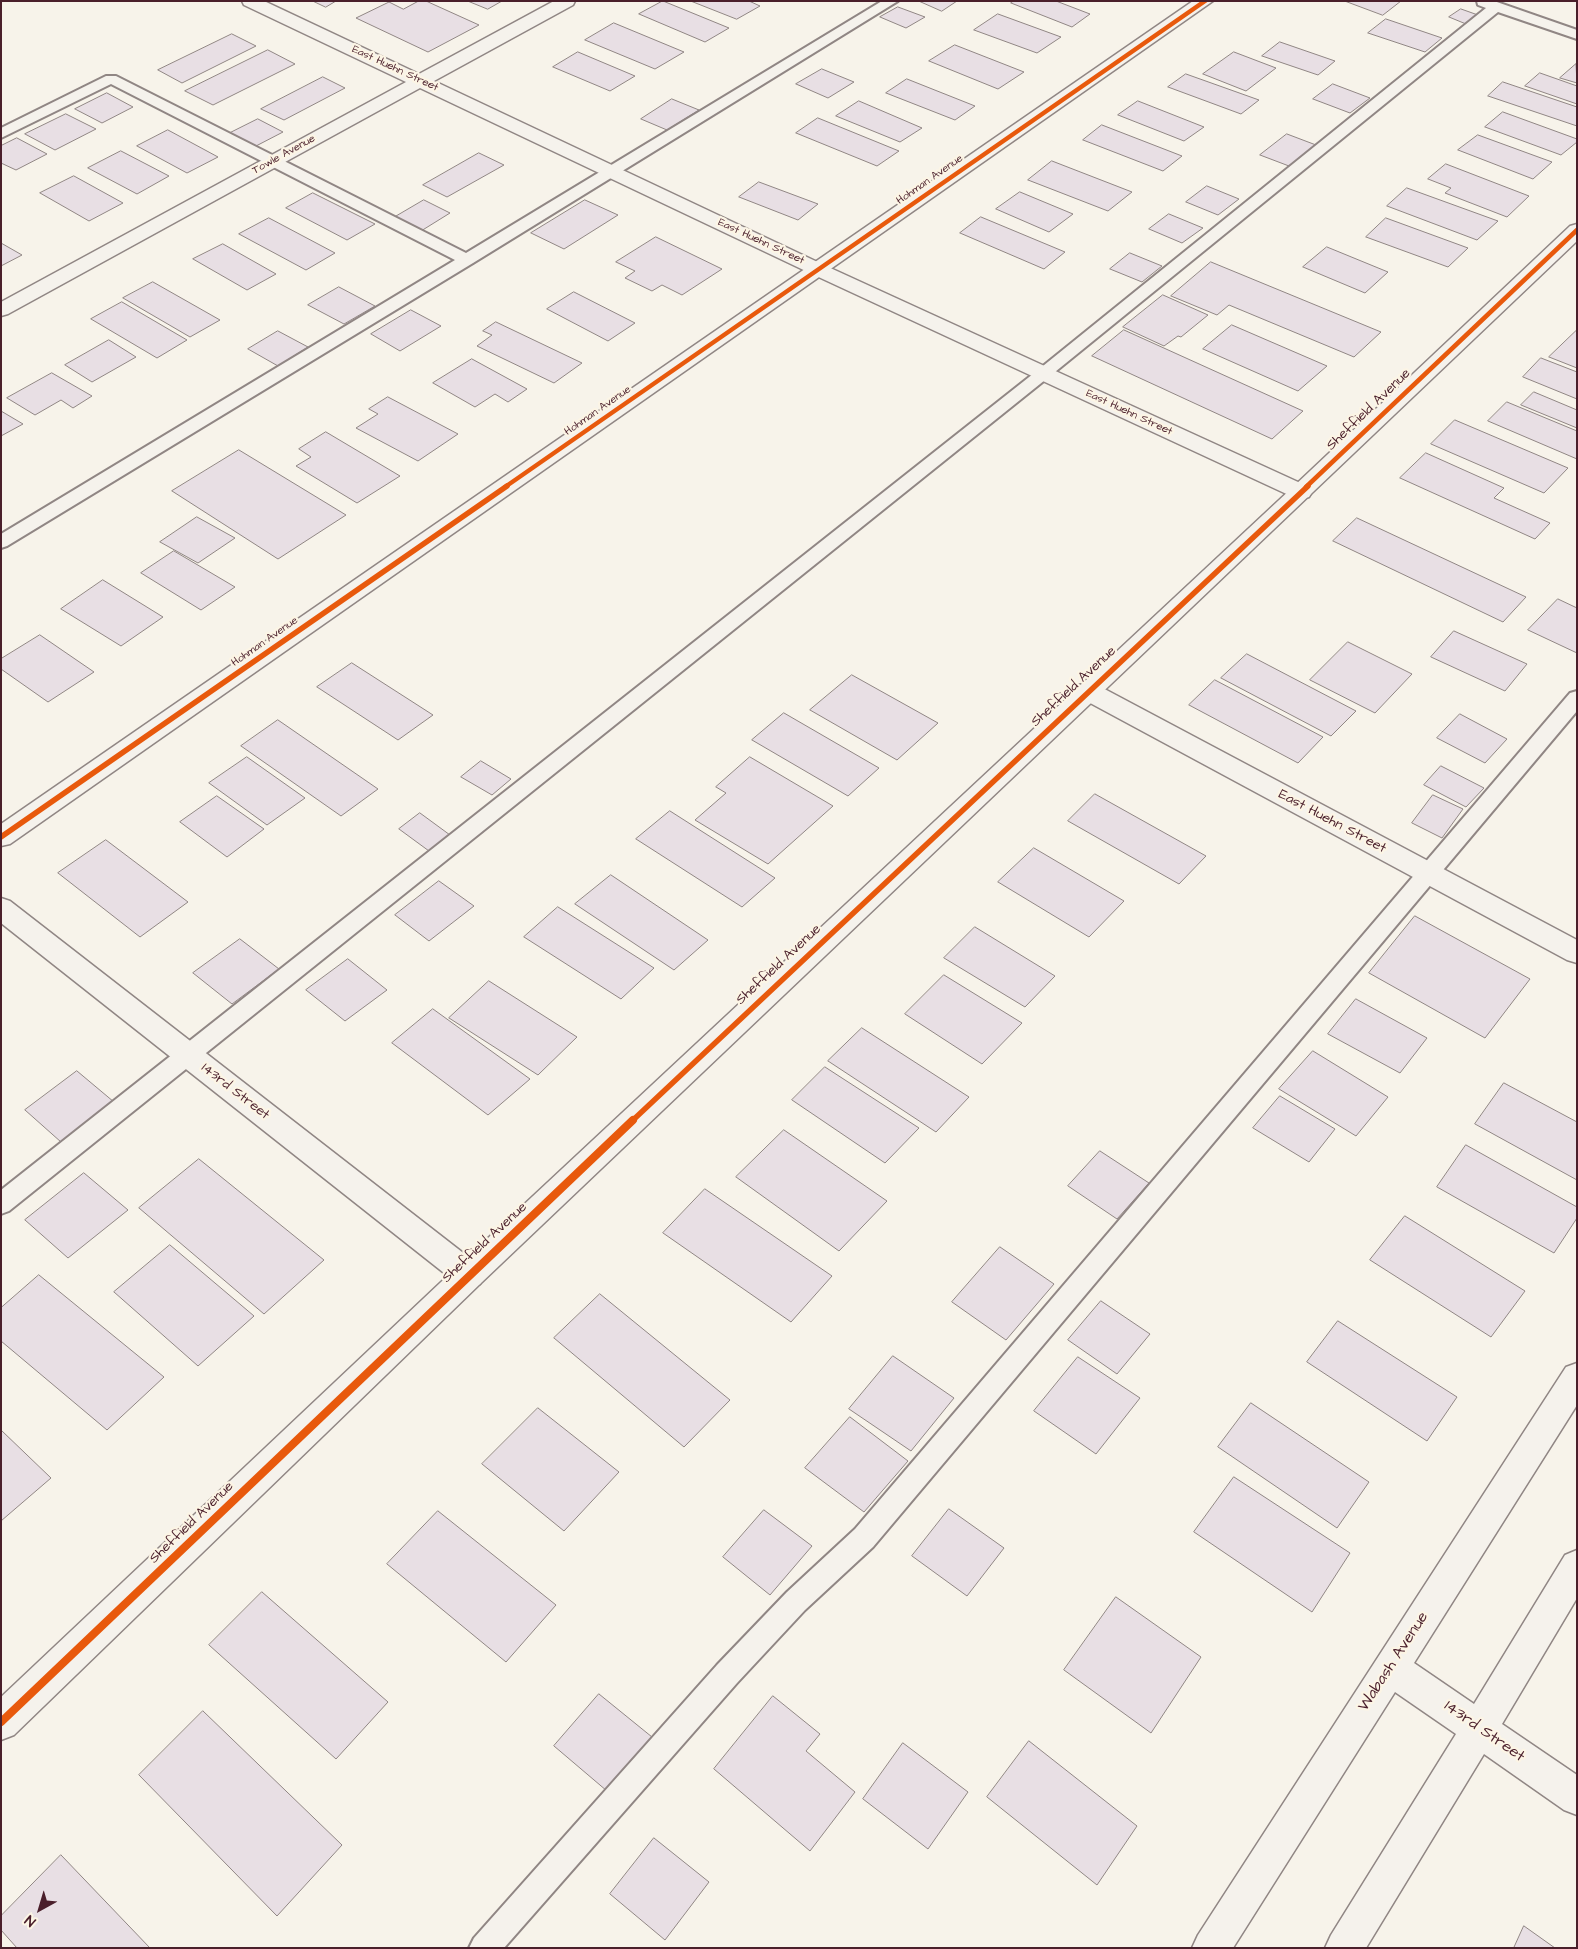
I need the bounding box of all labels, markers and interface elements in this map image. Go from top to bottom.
street label: East Huehn Street [350,43,440,95]
street label: Towle Avenue [250,132,318,178]
street label: Hohman Avenue [894,152,966,208]
street label: East Huehn Street [716,216,806,268]
street label: Sheffield Avenue [1323,366,1415,454]
street label: Hohman Avenue [562,383,634,439]
street label: East Huehn Street [1084,387,1174,439]
street label: Hohman Avenue [229,614,301,670]
street label: Sheffield Avenue [1028,643,1120,731]
street label: East Huehn Street [1275,787,1389,857]
street label: Sheffield Avenue [733,921,825,1009]
street label: 143rd Street [197,1060,273,1124]
street label: Sheffield Avenue [439,1199,531,1287]
street label: Sheffield Avenue [146,1479,238,1567]
street label: Wabash Avenue [1355,1609,1433,1715]
street label: 143rd Street [1440,1697,1528,1767]
north arrow [15,1884,65,1934]
text: N [21,1910,40,1931]

